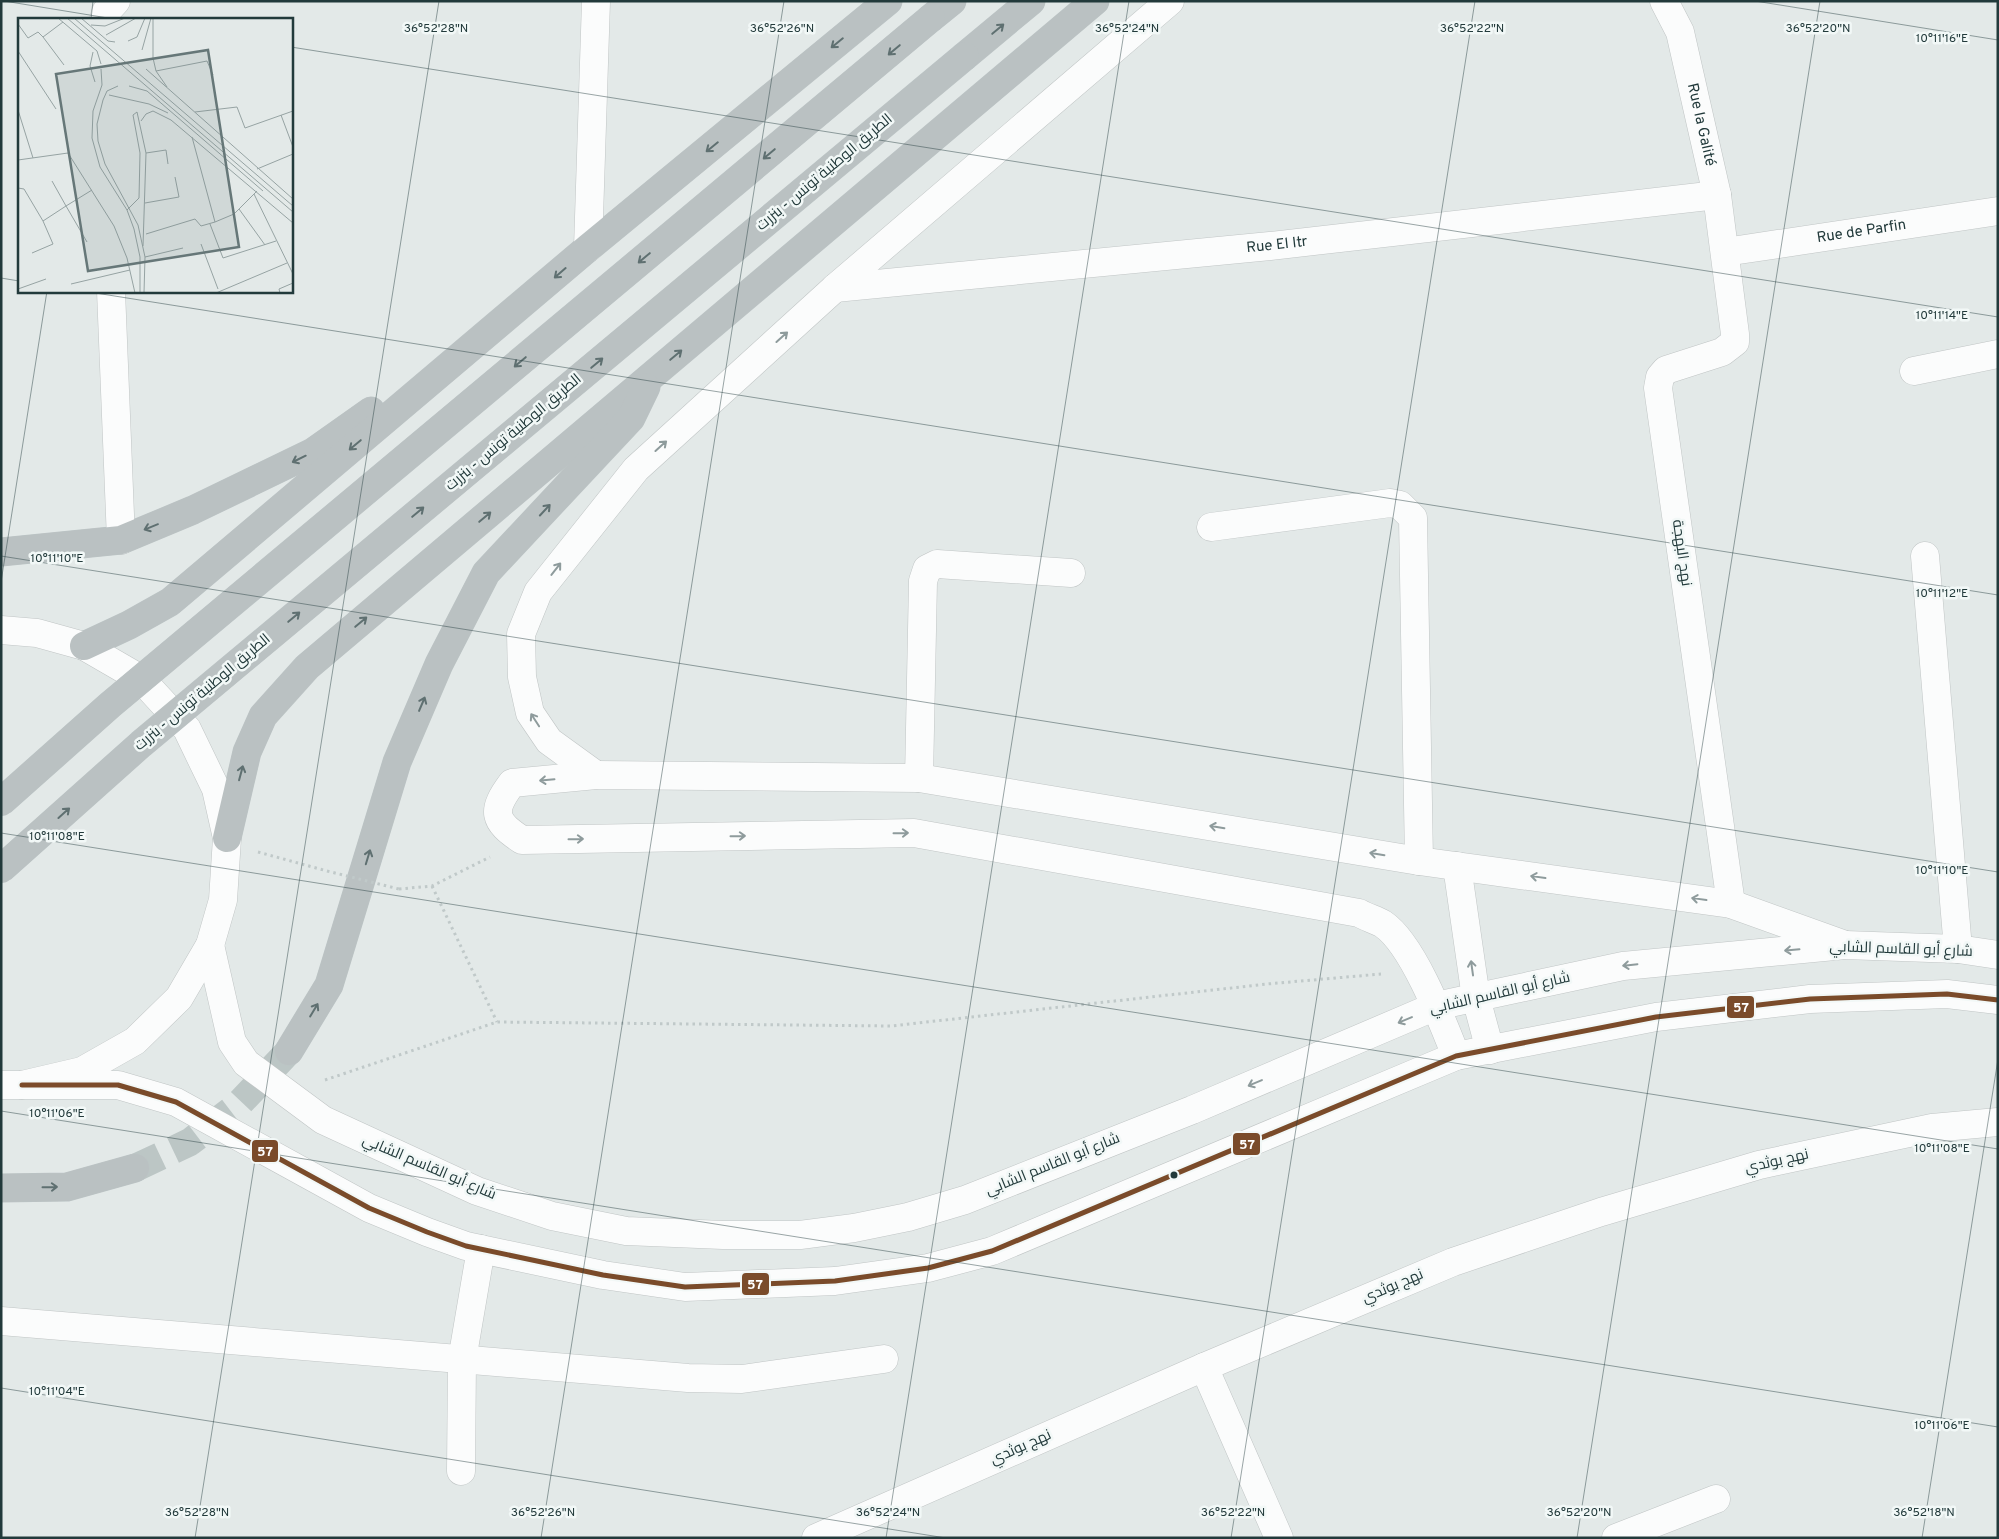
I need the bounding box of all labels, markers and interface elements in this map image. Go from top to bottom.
inset map [18,18,292,292]
text: 36°52'28"N [404,21,468,37]
text: 36°52'26"N [750,21,814,37]
text: 36°52'24"N [1095,21,1159,37]
text: 36°52'22"N [1440,21,1504,37]
text: 36°52'20"N [1786,21,1850,37]
one-way arrow [991,23,1004,34]
text: 10°11'16"E [1916,31,1968,47]
one-way arrow [831,38,844,49]
one-way arrow [887,44,900,55]
street label: Rue la Galité [1682,81,1720,168]
street label: الطريق الوطنية تونس - بنزرت [753,110,897,236]
one-way arrow [705,141,718,152]
one-way arrow [763,148,776,159]
street label: Rue de Parfin [1815,215,1908,248]
street label: Rue El Itr [1245,232,1309,258]
one-way arrow [638,252,651,264]
one-way arrow [553,267,566,278]
text: 10°11'14"E [1916,308,1968,324]
one-way arrow [775,331,788,343]
one-way arrow [669,350,682,361]
one-way arrow [513,357,526,368]
one-way arrow [590,358,603,369]
street label: الطريق الوطنية تونس - بنزرت [442,370,586,496]
one-way arrow [349,440,362,451]
one-way arrow [655,441,668,452]
one-way arrow [292,455,307,464]
one-way arrow [539,504,551,516]
one-way arrow [412,507,425,518]
one-way arrow [478,512,491,523]
street label: نهج البهجة [1667,518,1695,588]
one-way arrow [144,523,159,532]
text: 10°11'10"E [31,551,83,567]
one-way arrow [550,563,561,576]
text: 10°11'12"E [1916,586,1968,602]
one-way arrow [287,611,300,622]
one-way arrow [354,616,367,627]
street label: الطريق الوطنية تونس - بنزرت [131,630,275,756]
one-way arrow [417,697,427,712]
one-way arrow [529,713,540,727]
one-way arrow [237,765,246,781]
one-way arrow [540,775,556,784]
one-way arrow [57,807,70,819]
one-way arrow [1209,822,1225,832]
one-way arrow [892,828,909,838]
text: 10°11'08"E [29,829,85,845]
one-way arrow [730,831,746,841]
one-way arrow [568,834,584,844]
one-way arrow [1370,848,1386,858]
one-way arrow [364,850,374,866]
text: 10°11'10"E [1916,863,1968,879]
one-way arrow [1530,872,1546,882]
one-way arrow [1691,894,1707,904]
street label: شارع أبو القاسم الشابي [1829,936,1973,963]
one-way arrow [1785,945,1801,955]
one-way arrow [1623,960,1639,970]
one-way arrow [1467,961,1477,977]
street label: شارع أبو القاسم الشابي [1427,967,1572,1020]
line badge: 57 [1726,995,1755,1019]
text: 57 [1733,1000,1749,1017]
one-way arrow [310,1003,320,1017]
one-way arrow [1398,1015,1413,1025]
one-way arrow [1248,1079,1263,1088]
text: 10°11'06"E [29,1106,85,1122]
street label: شارع أبو القاسم الشابي [982,1127,1123,1202]
street label: شارع أبو القاسم الشابي [359,1129,500,1206]
line badge: 57 [1232,1132,1261,1156]
text: 57 [1239,1137,1255,1154]
line badge: 57 [251,1139,279,1163]
text: 10°11'08"E [1914,1141,1970,1157]
text: 57 [257,1144,273,1161]
street label: نهج بوثدي [1743,1145,1811,1180]
unlabelled marker [1169,1170,1179,1180]
one-way arrow [42,1182,58,1192]
street label: نهج بوثدي [1359,1266,1427,1309]
line badge: 57 [741,1272,770,1296]
text: 57 [747,1277,763,1294]
text: 10°11'04"E [29,1384,85,1400]
text: 10°11'06"E [1914,1418,1970,1434]
street label: نهج بوثدي [987,1426,1055,1471]
text: 36°52'28"N [165,1505,229,1521]
text: 36°52'26"N [511,1505,575,1521]
text: 36°52'24"N [856,1505,920,1521]
text: 36°52'22"N [1201,1505,1265,1521]
text: 36°52'20"N [1547,1505,1611,1521]
text: 36°52'18"N [1893,1505,1955,1521]

